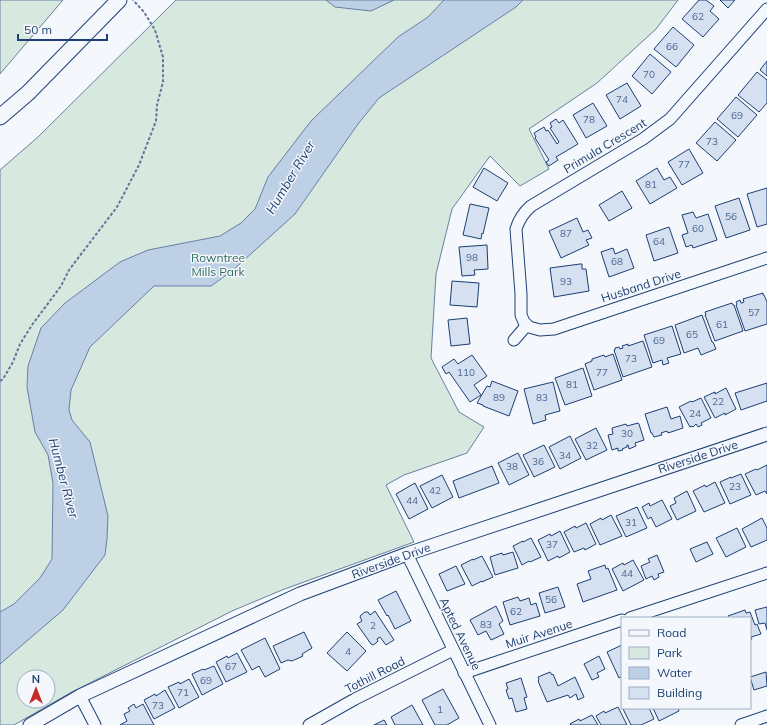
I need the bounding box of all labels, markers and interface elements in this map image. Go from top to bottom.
house number: 62 [692,10,704,23]
scale bar [18,16,107,42]
text: 50 m [24,22,52,37]
house number: 66 [666,40,678,53]
house number: 70 [643,68,655,81]
house number: 74 [616,93,628,106]
house number: 69 [731,109,743,122]
house number: 78 [583,113,595,126]
street label: Primula Crescent [561,115,649,176]
house number: 73 [706,135,718,148]
water label: Humber River [262,136,319,216]
house number: 77 [678,158,690,171]
house number: 81 [645,178,657,191]
house number: 56 [725,210,737,223]
house number: 60 [692,222,704,235]
house number: 87 [560,227,572,240]
house number: 64 [653,235,665,248]
park label: Rowntree Mills Park [191,250,245,279]
house number: 98 [466,251,478,264]
house number: 68 [611,255,623,268]
street label: Husband Drive [599,266,683,305]
house number: 93 [560,275,572,288]
house number: 57 [748,306,760,319]
house number: 61 [716,318,728,331]
house number: 65 [686,328,698,341]
house number: 69 [653,334,665,347]
house number: 73 [625,352,637,365]
house number: 110 [457,366,475,379]
house number: 77 [596,366,608,379]
house number: 81 [566,378,578,391]
house number: 89 [493,391,505,404]
house number: 83 [536,391,548,404]
house number: 22 [712,395,724,408]
house number: 24 [689,407,701,420]
house number: 30 [621,427,633,440]
water label: Humber River [46,436,83,521]
street label: Riverside Drive [656,437,740,476]
house number: 32 [586,439,598,452]
house number: 34 [559,449,571,462]
house number: 36 [532,455,544,468]
house number: 38 [506,460,518,473]
house number: 23 [729,480,741,493]
house number: 42 [429,484,441,497]
house number: 44 [406,494,418,507]
house number: 31 [625,516,637,529]
house number: 37 [546,538,558,551]
street label: Riverside Drive [349,539,432,582]
house number: 44 [621,567,633,580]
house number: 56 [545,593,557,606]
street label: Apted Avenue [436,595,484,672]
house number: 62 [510,605,522,618]
street label: Muir Avenue [504,616,574,651]
legend [621,617,751,709]
house number: 83 [480,618,492,631]
house number: 2 [370,619,376,632]
text: Road [657,625,686,640]
house number: 4 [345,645,351,658]
text: Park [657,645,683,660]
street label: Tothill Road [342,653,407,696]
house number: 67 [225,660,237,673]
text: Water [657,665,693,680]
north arrow [16,669,56,709]
text: N [32,672,40,686]
house number: 69 [200,674,212,687]
text: Building [657,685,702,700]
house number: 71 [177,686,189,699]
house number: 73 [152,699,164,712]
house number: 1 [437,703,443,716]

